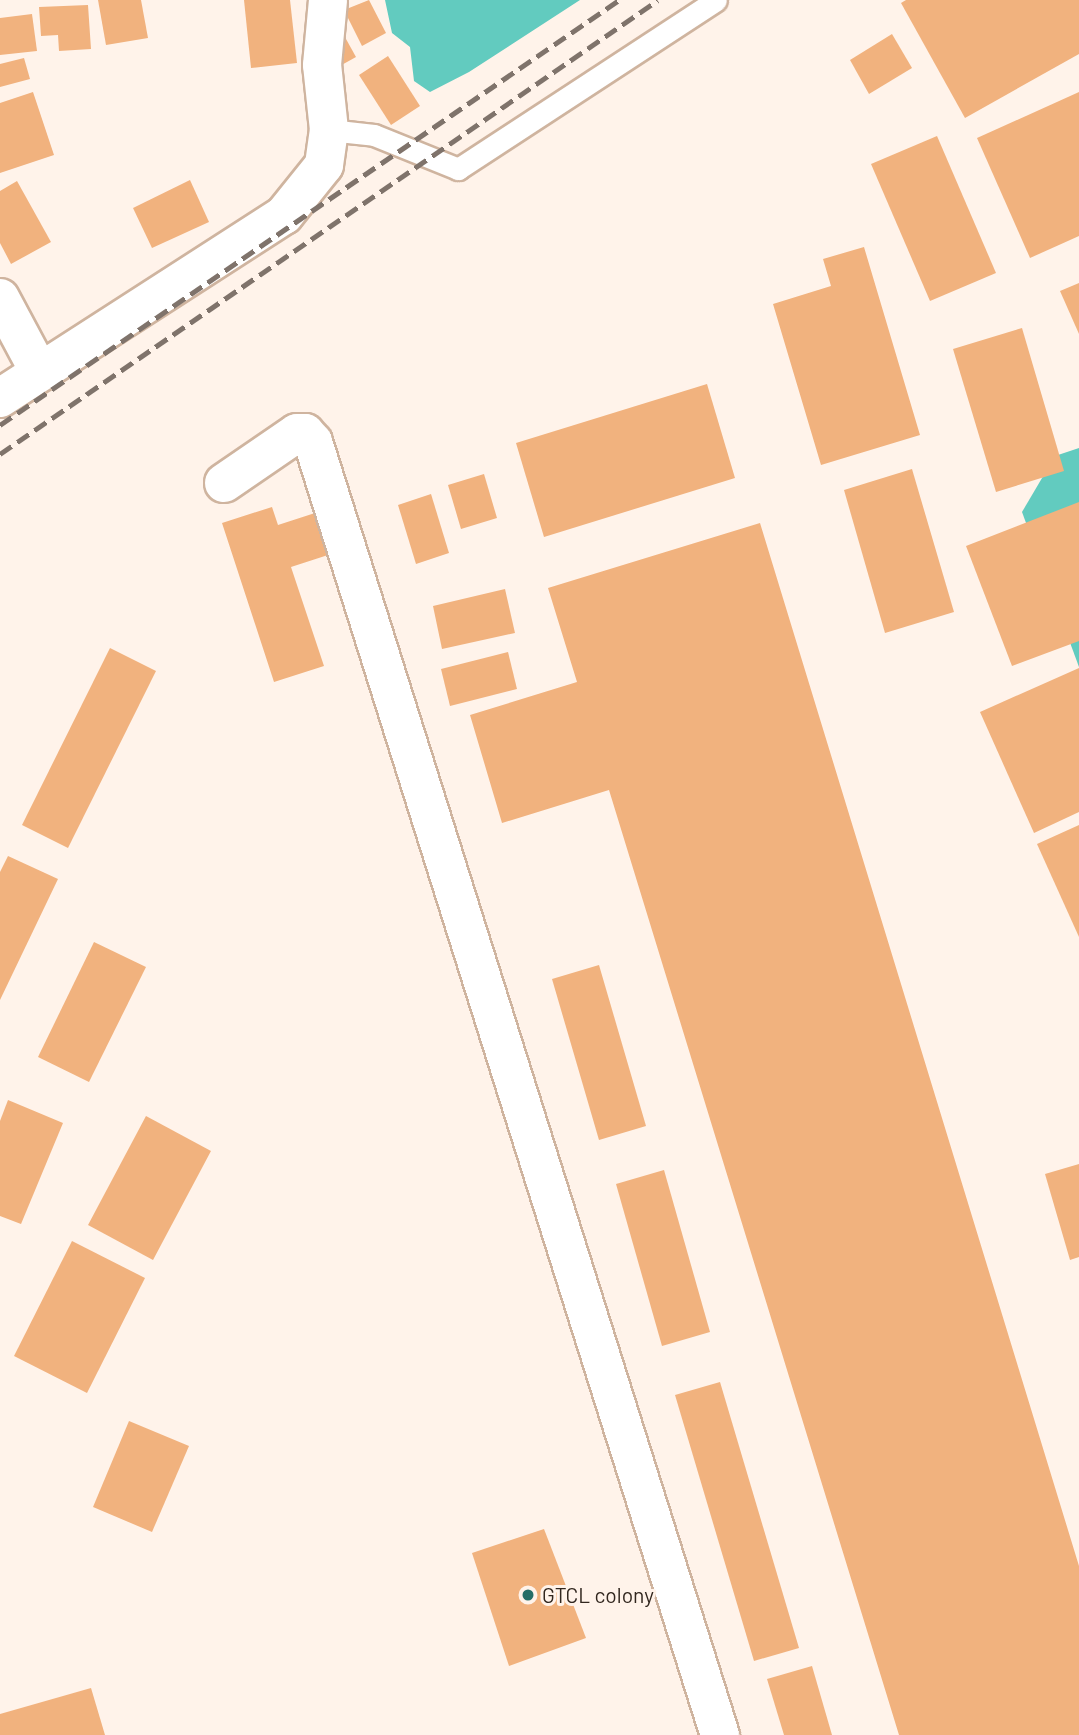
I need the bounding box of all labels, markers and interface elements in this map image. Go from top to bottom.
place label: GTCL colony [542,1582,654,1608]
marker: GTCL colony [520,1587,536,1603]

